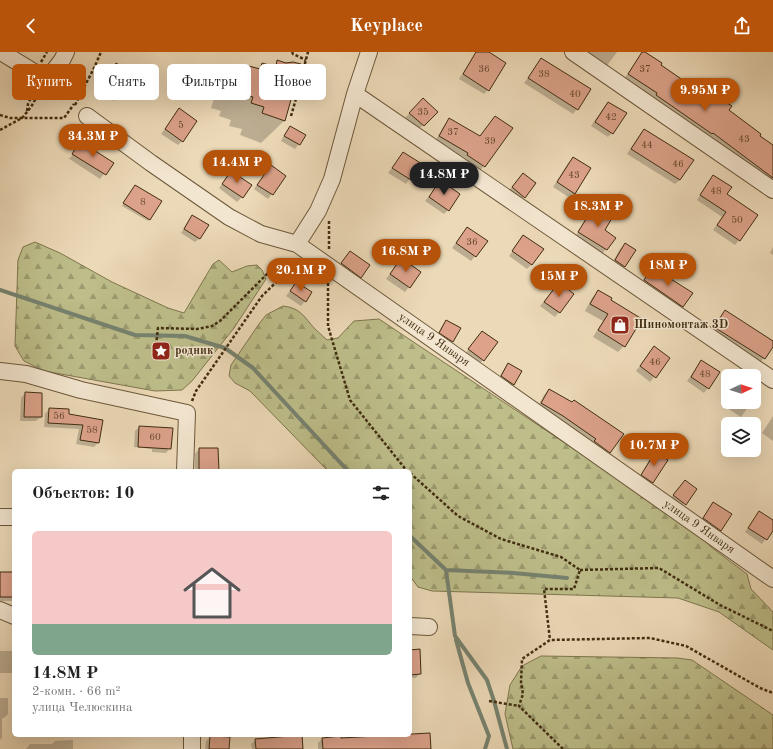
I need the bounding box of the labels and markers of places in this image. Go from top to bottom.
pin: 9.95M ₽ [668,78,742,112]
pin: 34.3M ₽ [56,124,130,158]
pin: 14.4M ₽ [200,150,274,184]
pin: 14.8M ₽ [407,162,481,196]
pin: 18.3M ₽ [561,194,635,228]
pin: 16.8M ₽ [369,239,443,273]
pin: 18M ₽ [640,253,696,287]
pin: 20.1M ₽ [264,258,338,292]
pin: 15M ₽ [531,264,587,298]
shop icon: Шиномонтаж 3D [609,314,631,336]
place label: Шиномонтаж 3D [634,319,728,331]
place icon: родник [150,340,172,362]
place label: родник [175,345,214,357]
pin: 10.7M ₽ [617,433,691,467]

